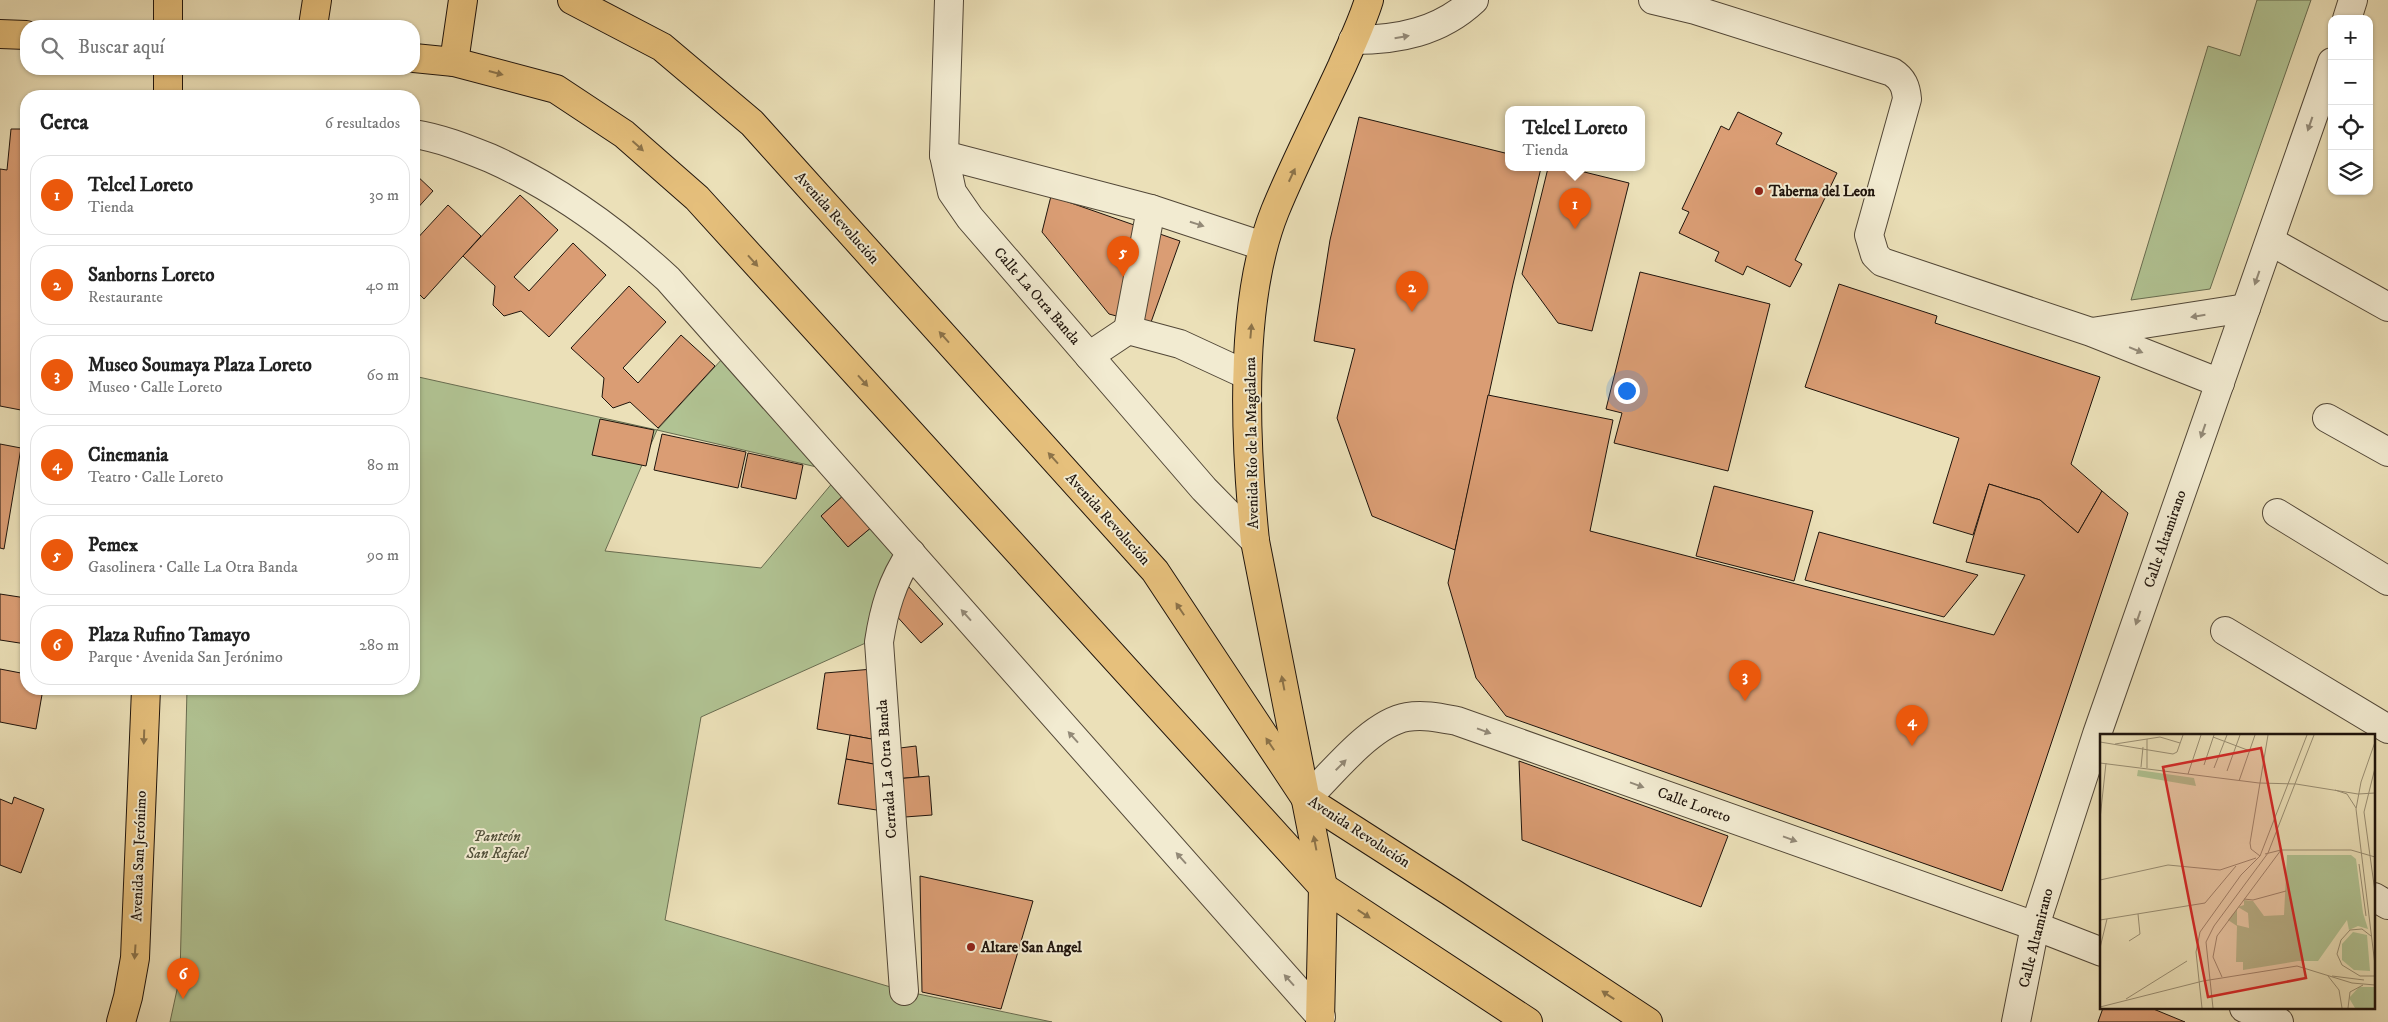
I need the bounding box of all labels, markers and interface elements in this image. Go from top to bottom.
map controls [2328,15,2373,195]
button: + [2328,15,2373,60]
search box [20,20,420,75]
one-way arrow [1394,32,1410,40]
icon: search [38,34,66,62]
text: Buscar aquí [78,36,164,59]
button: − [2328,60,2373,105]
one-way arrow [488,69,503,77]
button: locate [2328,105,2373,150]
popup [1505,106,1645,171]
text: Cerca [40,110,88,136]
text: 6 resultados [325,113,400,133]
text: Telcel Loreto [1523,117,1627,140]
one-way arrow [2306,117,2314,132]
text: Tienda [1523,140,1568,160]
one-way arrow [632,141,645,152]
button: layers [2328,150,2373,195]
street label: Avenida Revolución [791,168,884,268]
one-way arrow [1288,168,1296,182]
text: Telcel Loreto [88,174,193,197]
place label: Taberna del Leon [1768,182,1875,201]
text: 1 [54,185,60,205]
text: 30 m [369,185,399,205]
marker: Taberna del Leon [1753,185,1765,197]
pin: 1 [1559,188,1591,229]
text: Tienda [88,197,134,217]
one-way arrow [1190,221,1205,229]
pin: 5 [1107,236,1139,277]
street label: Calle La Otra Banda [989,243,1085,349]
one-way arrow [747,254,759,266]
text: Sanborns Loreto [88,264,215,287]
one-way arrow [2253,270,2260,285]
pin: 2 [1396,271,1428,312]
text: 2 [53,275,61,295]
text: 40 m [366,275,399,295]
text: Restaurante [88,287,163,307]
one-way arrow [2189,312,2205,320]
one-way arrow [1247,323,1255,339]
one-way arrow [938,332,950,344]
one-way arrow [2129,346,2144,354]
text: Museo Soumaya Plaza Loreto [88,354,312,377]
street label: Avenida Río de la Magdalena [1241,356,1263,529]
text: 3 [54,365,60,385]
text: 60 m [367,365,399,385]
one-way arrow [857,374,868,387]
text: Museo · Calle Loreto [88,377,222,397]
your location [1614,378,1640,404]
one-way arrow [2199,424,2207,439]
text: Cinemania [88,444,168,467]
one-way arrow [1047,453,1059,465]
text: 4 [52,455,62,475]
text: 80 m [367,455,399,475]
text: Teatro · Calle Loreto [88,467,223,487]
street label: Avenida Revolución [1062,469,1155,569]
street label: Calle Altamirano [2139,488,2191,590]
text: Pemex [88,534,138,557]
text: 5 [53,545,61,565]
text: 90 m [367,545,399,565]
text: Gasolinera · Calle La Otra Banda [88,557,298,577]
one-way arrow [1175,602,1185,616]
one-way arrow [960,609,971,622]
one-way arrow [2134,610,2141,625]
text: Plaza Rufino Tamayo [88,624,250,647]
text: 6 [53,635,61,655]
text: 280 m [359,635,399,655]
text: Parque · Avenida San Jerónimo [88,647,283,667]
pin: 3 [1729,660,1761,701]
one-way arrow [1279,675,1287,691]
street label: Cerrada La Otra Banda [873,698,901,839]
pin: 4 [1896,705,1928,746]
one-way arrow [1476,728,1491,735]
one-way arrow [139,730,147,746]
one-way arrow [1067,731,1079,743]
inset map [2100,734,2376,1010]
one-way arrow [1265,738,1274,751]
one-way arrow [1334,759,1346,771]
one-way arrow [1630,781,1645,789]
street label: Calle Loreto [1655,783,1733,827]
street label: Avenida San Jerónimo [127,790,151,922]
street label: Avenida Revolución [1304,792,1414,872]
park label: Panteón San Rafael [465,827,530,863]
one-way arrow [1310,835,1318,851]
one-way arrow [1783,835,1798,843]
one-way arrow [1175,853,1187,865]
street label: Calle Altamirano [2014,886,2058,990]
one-way arrow [1357,909,1370,919]
place label: Altare San Angel [980,938,1082,957]
marker: Altare San Angel [965,941,977,953]
one-way arrow [131,945,139,961]
pin: 6 [167,958,199,999]
one-way arrow [1283,974,1294,987]
one-way arrow [1601,990,1614,1000]

